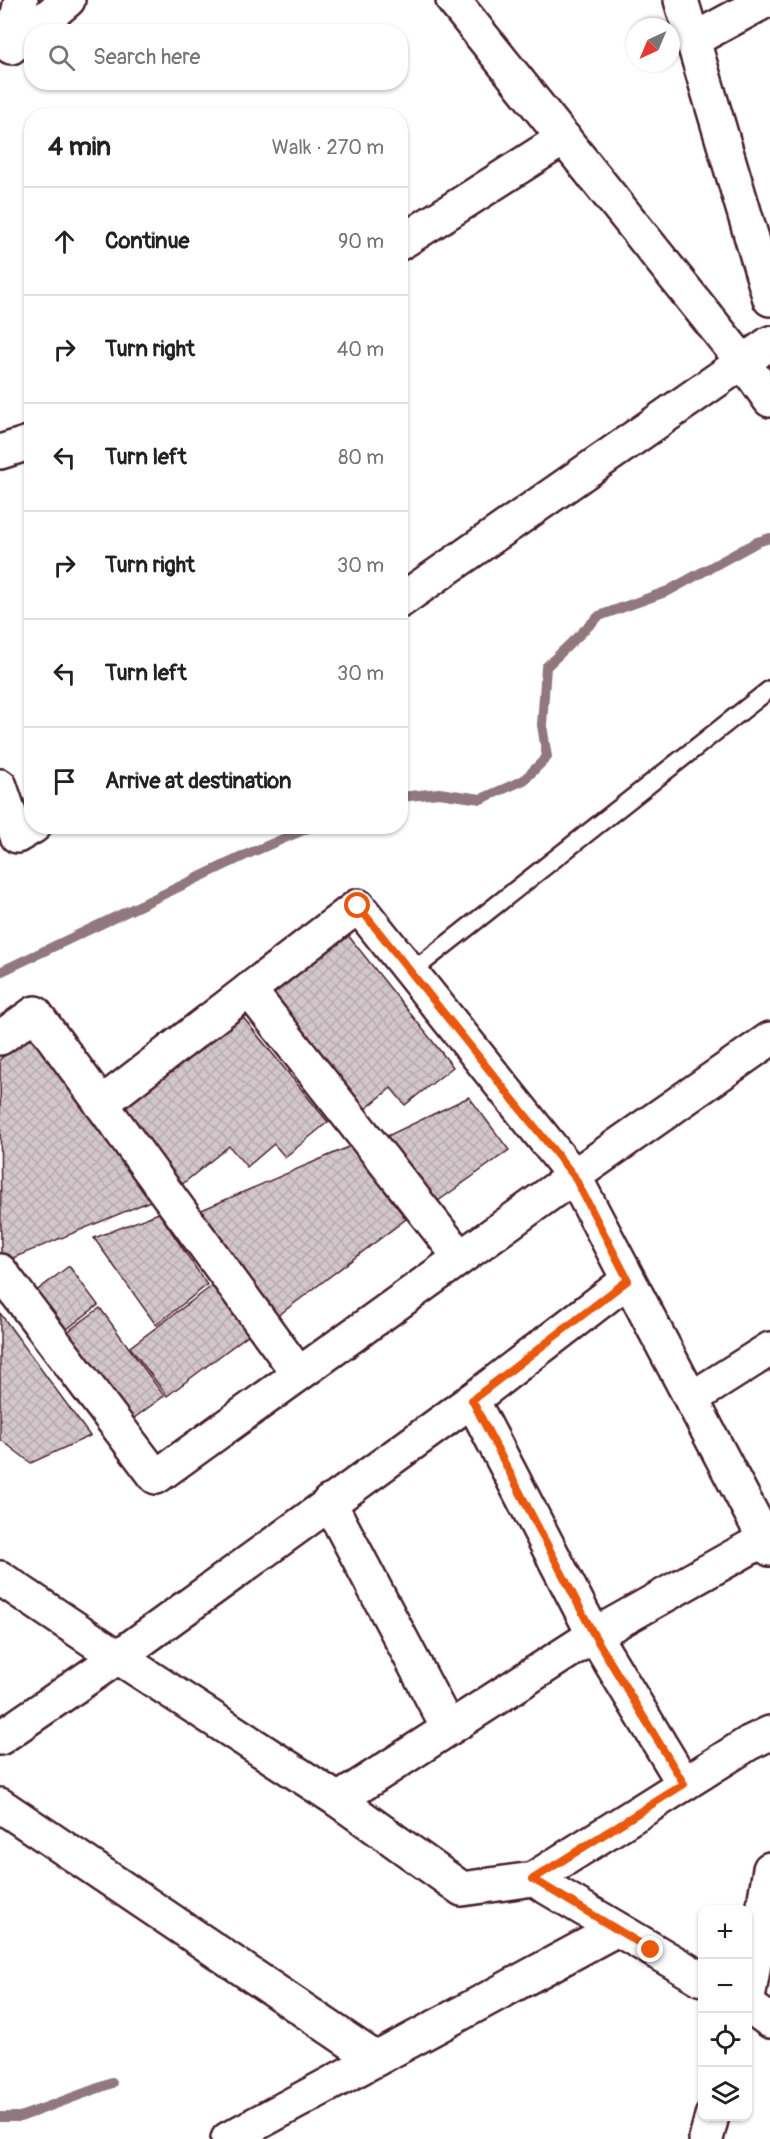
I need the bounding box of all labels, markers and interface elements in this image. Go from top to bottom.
north arrow [626,18,680,72]
search box [24,24,408,90]
icon: search [45,41,78,74]
text: Search here [93,43,200,71]
text: 4 min [48,131,111,163]
text: Walk · 270 m [272,135,384,160]
icon: ahead [48,225,81,258]
text: Continue [105,227,189,255]
text: 90 m [338,229,384,254]
icon: right [48,333,81,366]
text: Turn right [105,335,195,363]
text: 40 m [337,337,384,362]
icon: left [48,441,81,474]
text: Turn left [105,443,187,471]
text: 80 m [338,445,384,470]
icon: right [48,549,81,582]
text: Turn right [105,551,195,579]
text: 30 m [337,553,384,578]
icon: left [48,657,81,690]
text: Turn left [105,659,187,687]
text: 30 m [337,661,384,686]
icon: arrive [48,765,81,798]
text: Arrive at destination [105,767,291,795]
route start [344,892,370,918]
map controls [698,1905,752,2121]
button: + [698,1905,752,1959]
route end [637,1936,663,1962]
button: − [698,1959,752,2013]
button: locate [698,2013,752,2067]
button: layers [698,2067,752,2121]

